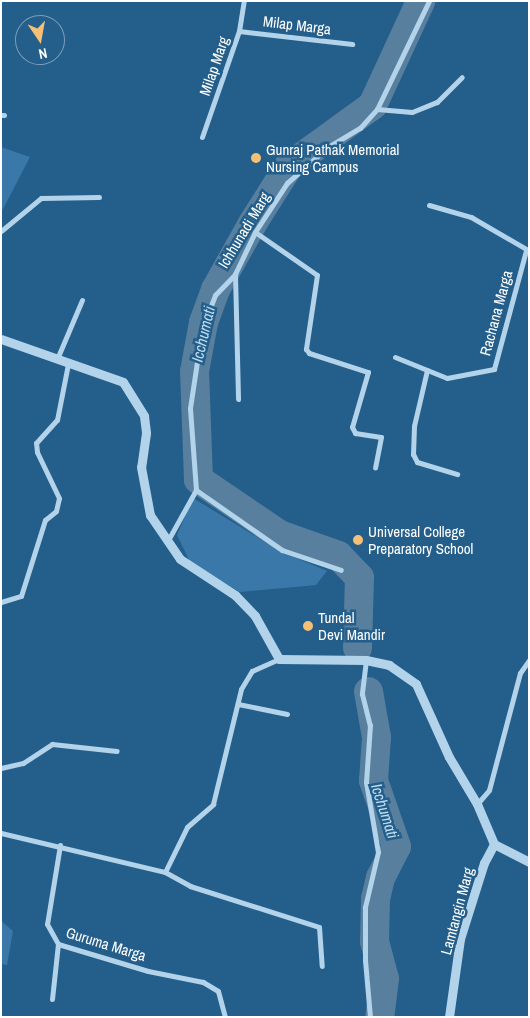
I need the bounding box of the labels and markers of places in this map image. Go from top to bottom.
place label: Gunraj Pathak Memorial Nursing Campus [266,140,399,175]
marker: Gunraj Pathak Memorial Nursing Campus [250,152,262,164]
place label: Universal College Preparatory School [368,522,473,557]
marker: Universal College Preparatory School [352,534,364,546]
place label: Tundal Devi Mandir [318,608,385,643]
marker: Tundal Devi Mandir [302,620,314,632]

